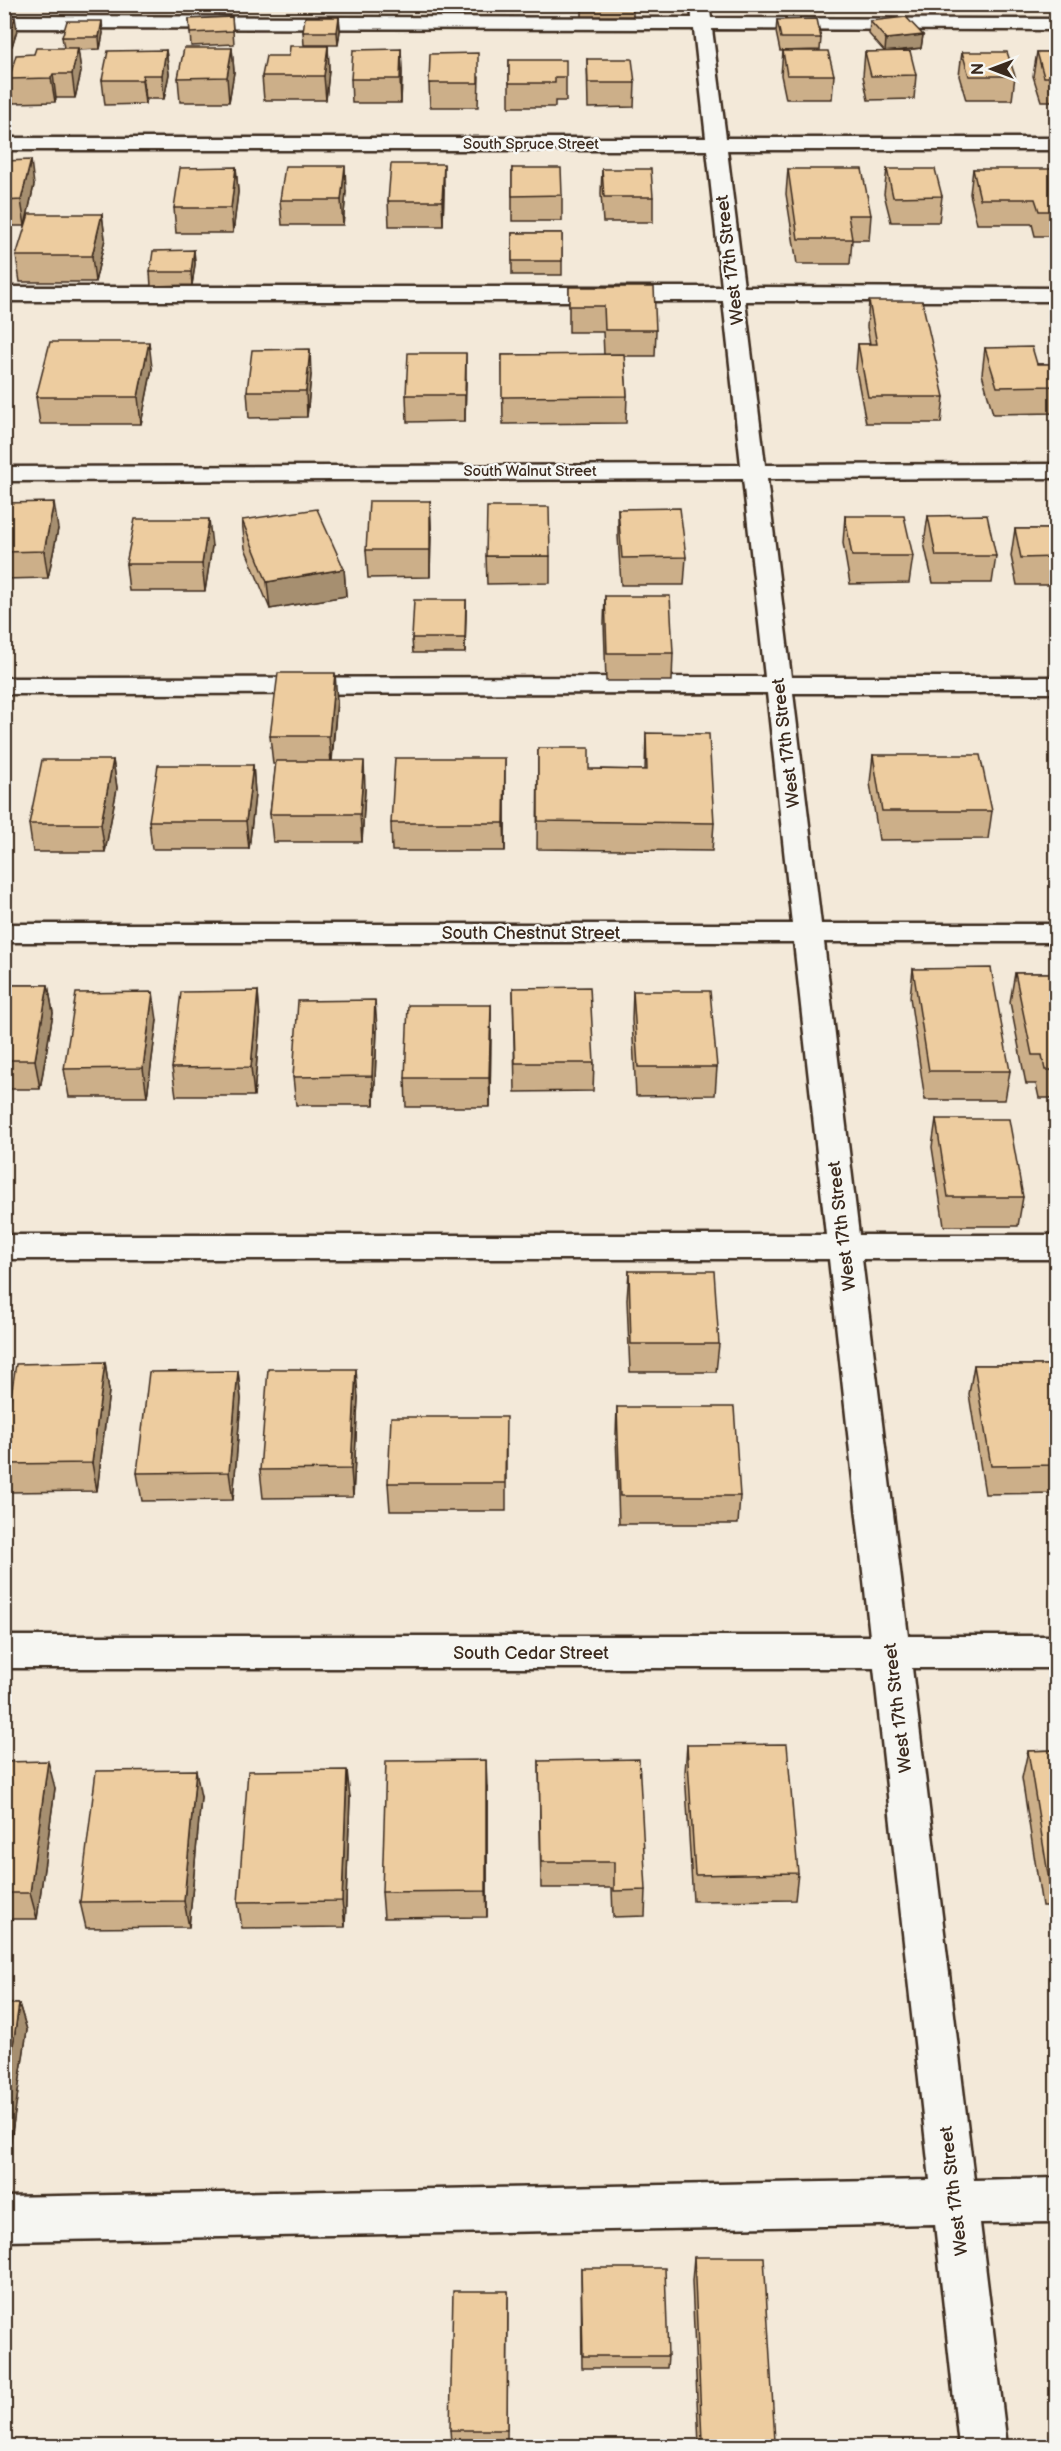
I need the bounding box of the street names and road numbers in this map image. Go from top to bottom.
street label: South Spruce Street [463,135,599,154]
street label: West 17th Street [712,193,748,326]
street label: South Walnut Street [463,462,597,481]
street label: West 17th Street [768,676,804,809]
street label: South Chestnut Street [442,923,621,944]
street label: West 17th Street [824,1159,860,1292]
street label: West 17th Street [880,1641,916,1774]
street label: South Cedar Street [453,1643,609,1664]
street label: West 17th Street [936,2124,972,2257]

